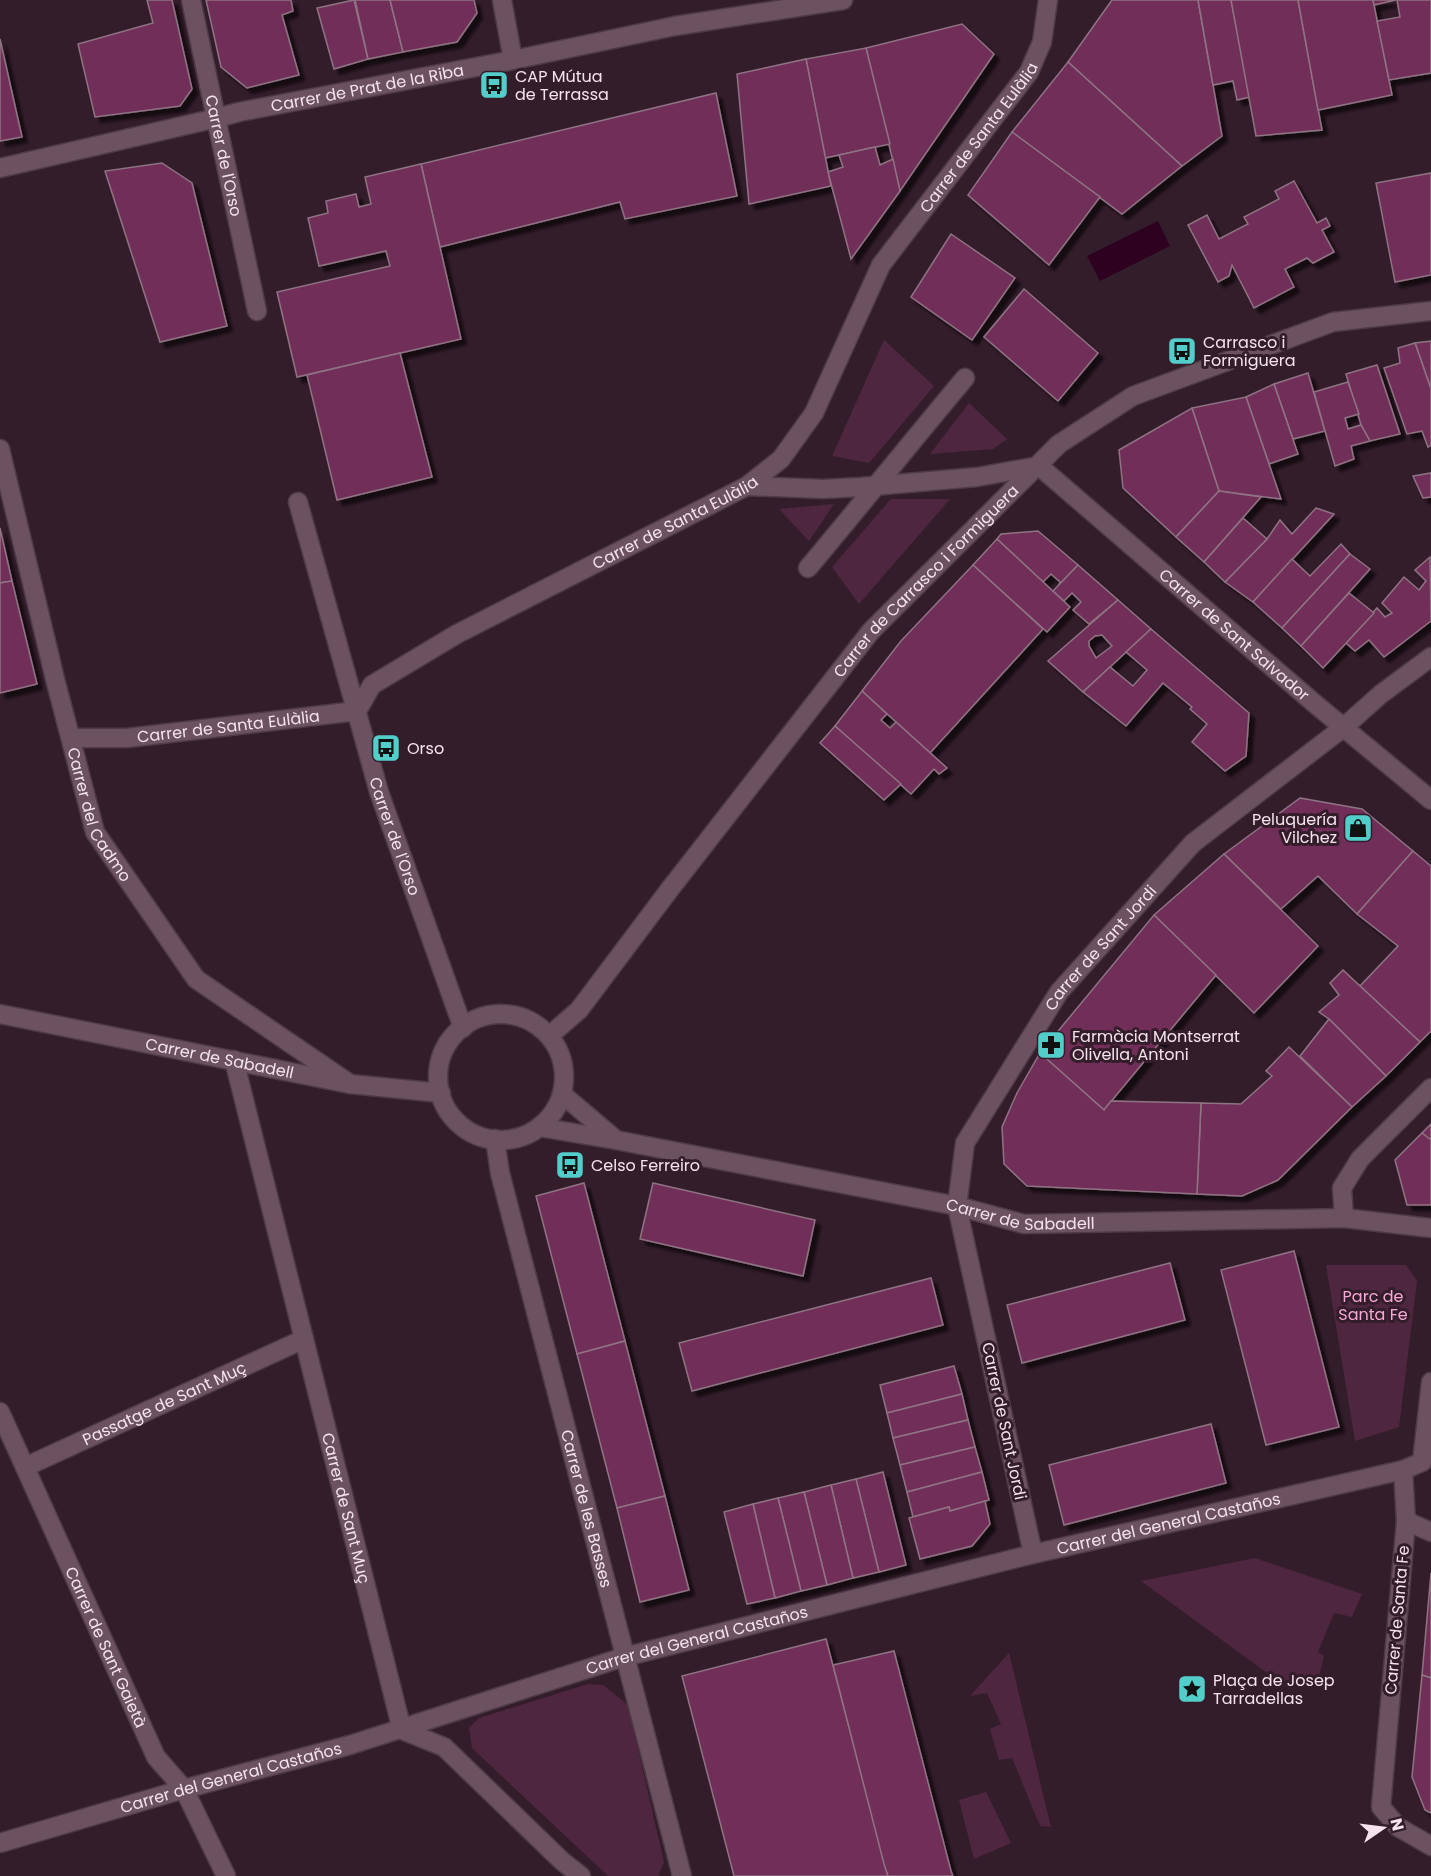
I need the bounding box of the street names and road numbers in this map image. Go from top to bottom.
street label: Carrer de Prat de la Riba [269,58,466,117]
street label: Carrer de Santa Eulàlia [914,59,1043,217]
street label: Carrer de l'Orso [200,93,248,219]
street label: Carrer de Santa Eulàlia [588,470,763,575]
street label: Carrer de Carrasco i Formiguera [828,479,1024,682]
street label: Carrer de Sant Salvador [1154,563,1315,706]
street label: Carrer de Santa Eulàlia [136,704,321,748]
street label: Carrer del Cadmo [62,745,137,886]
street label: Carrer de l'Orso [364,774,426,898]
street label: Carrer de Sant Jordi [1039,880,1162,1015]
street label: Carrer de Sabadell [143,1032,296,1084]
street label: Carrer de Sabadell [944,1193,1095,1235]
street label: Carrer de Sant Jordi [976,1340,1032,1502]
street label: Passatge de Sant Muç [78,1356,250,1451]
street label: Carrer de les Basses [555,1427,618,1590]
street label: Carrer de Sant Muç [316,1430,376,1586]
street label: Carrer del General Castaños [1054,1487,1283,1560]
street label: Carrer de Santa Fe [1379,1544,1415,1696]
street label: Carrer de Sant Gaietà [60,1563,153,1731]
street label: Carrer del General Castaños [583,1600,810,1680]
street label: Carrer del General Castaños [117,1736,344,1819]

